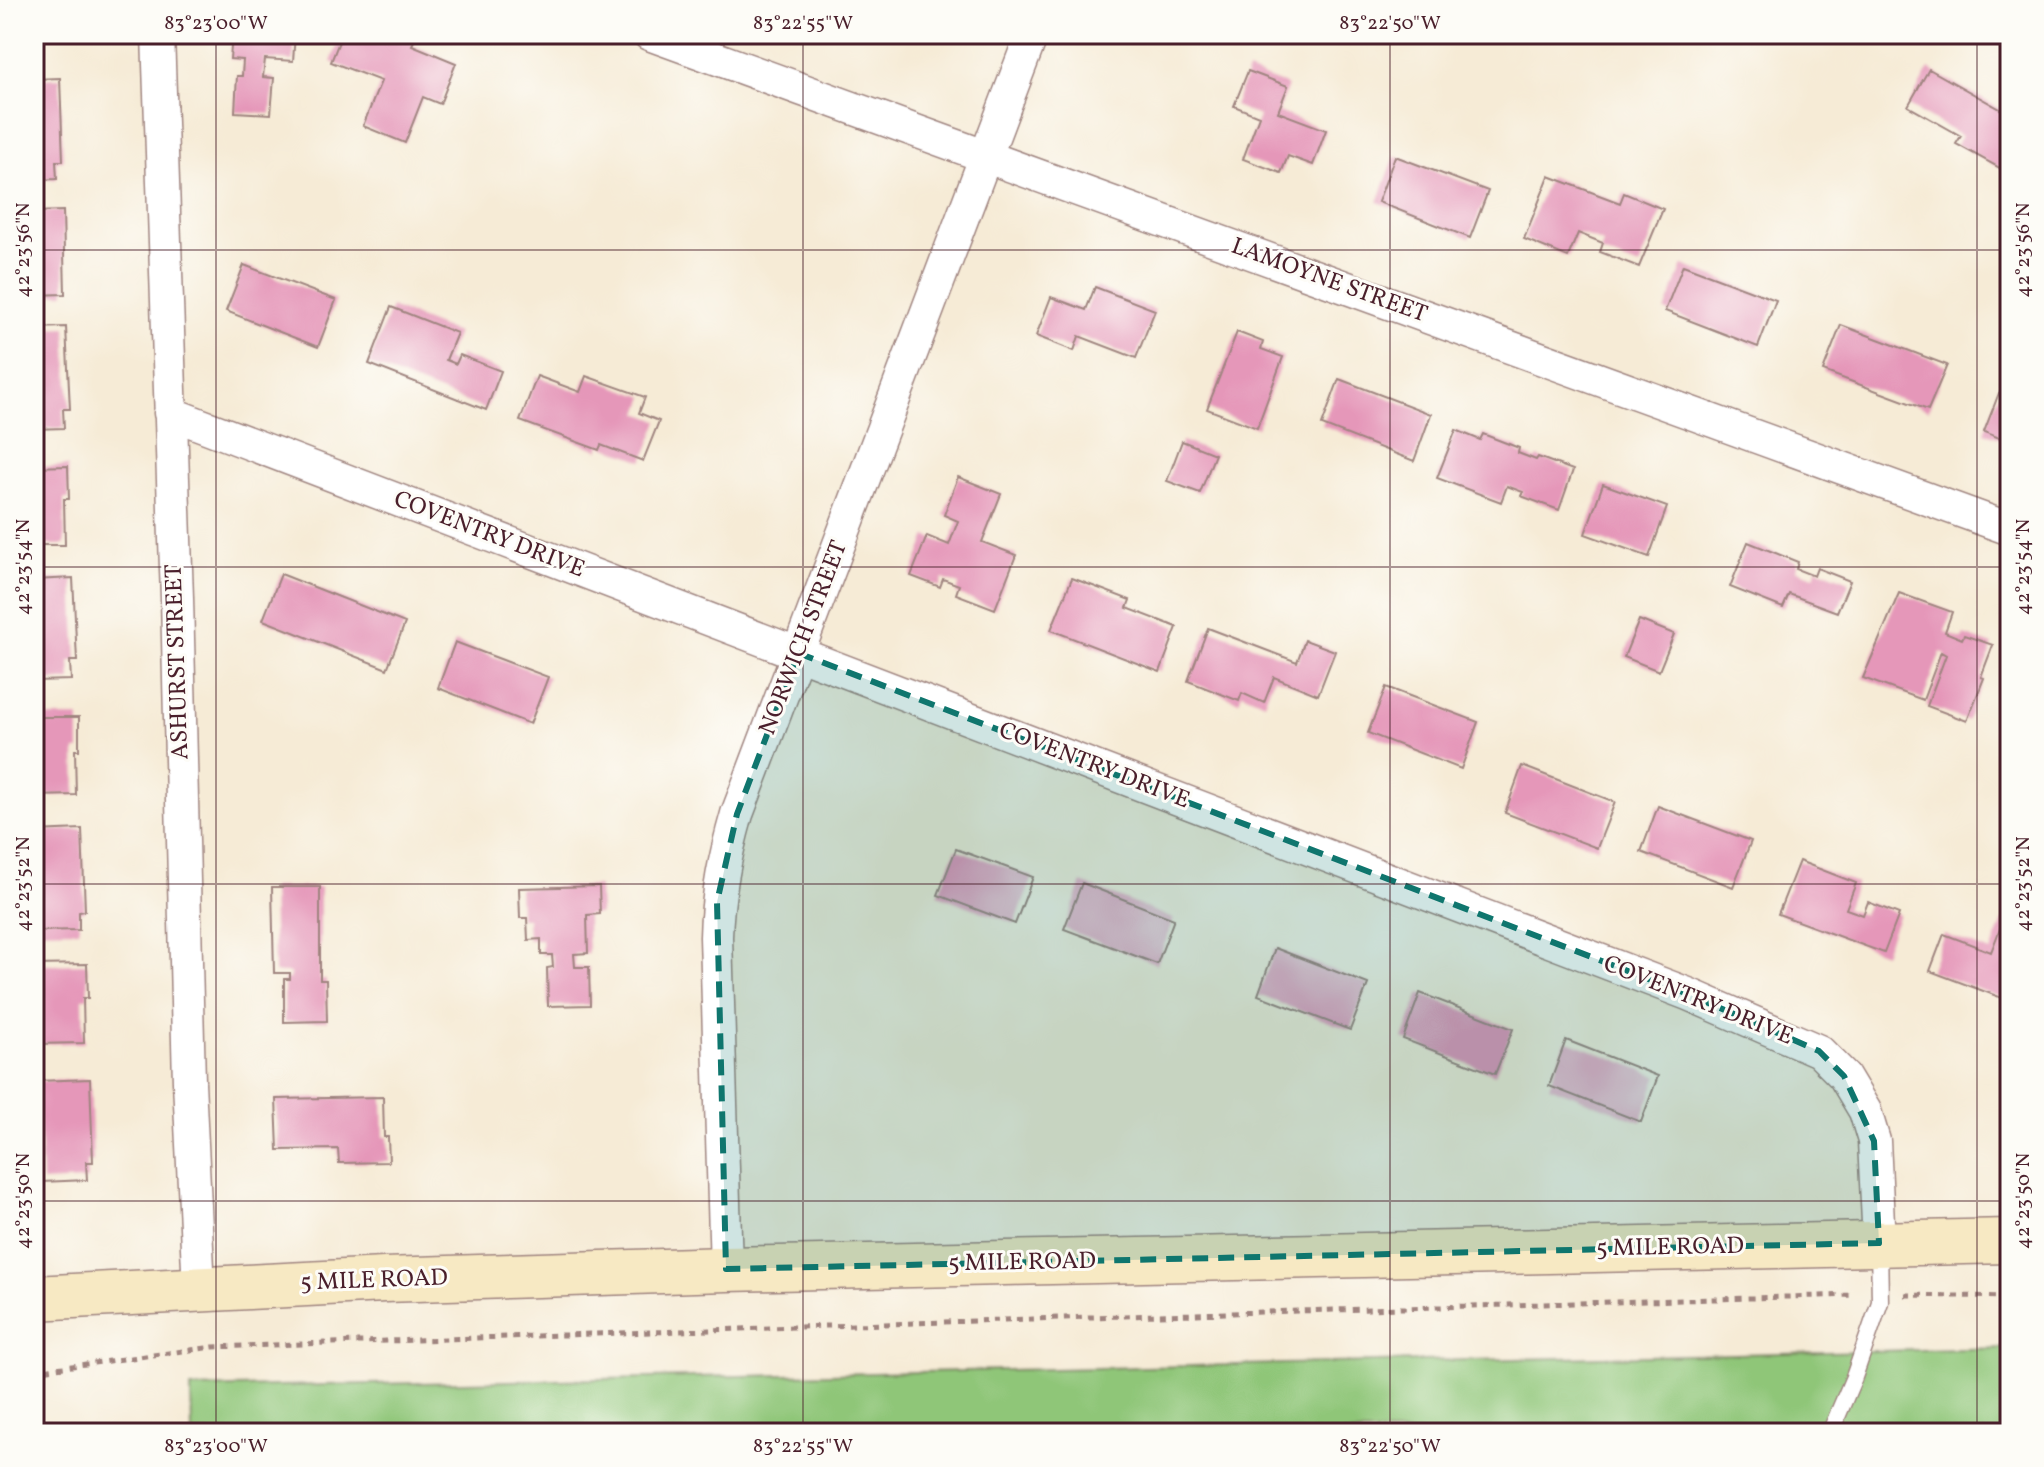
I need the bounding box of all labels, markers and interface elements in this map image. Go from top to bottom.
text: 83°23'00"W [164,10,268,38]
text: 83°22'55"W [753,10,853,38]
text: 83°22'50"W [1339,10,1441,38]
text: 42°23'56"N [10,202,38,298]
text: 42°23'56"N [2010,202,2038,298]
street label: LAMOYNE STREET [1226,230,1432,332]
street label: COVENTRY DRIVE [389,483,589,587]
text: 42°23'54"N [10,519,38,615]
text: 42°23'54"N [2010,519,2038,615]
street label: NORWICH STREET [751,536,857,740]
street label: ASHURST STREET [158,564,198,760]
street label: COVENTRY DRIVE [994,714,1194,818]
text: 42°23'52"N [10,836,38,932]
text: 42°23'52"N [2010,836,2038,932]
street label: COVENTRY DRIVE [1598,947,1798,1055]
text: 42°23'50"N [10,1153,38,1249]
text: 42°23'50"N [2010,1153,2038,1249]
street label: 5 MILE ROAD [1596,1230,1744,1266]
street label: 5 MILE ROAD [948,1245,1096,1281]
street label: 5 MILE ROAD [300,1261,448,1301]
text: 83°23'00"W [164,1433,268,1461]
text: 83°22'55"W [753,1433,853,1461]
text: 83°22'50"W [1339,1433,1441,1461]

